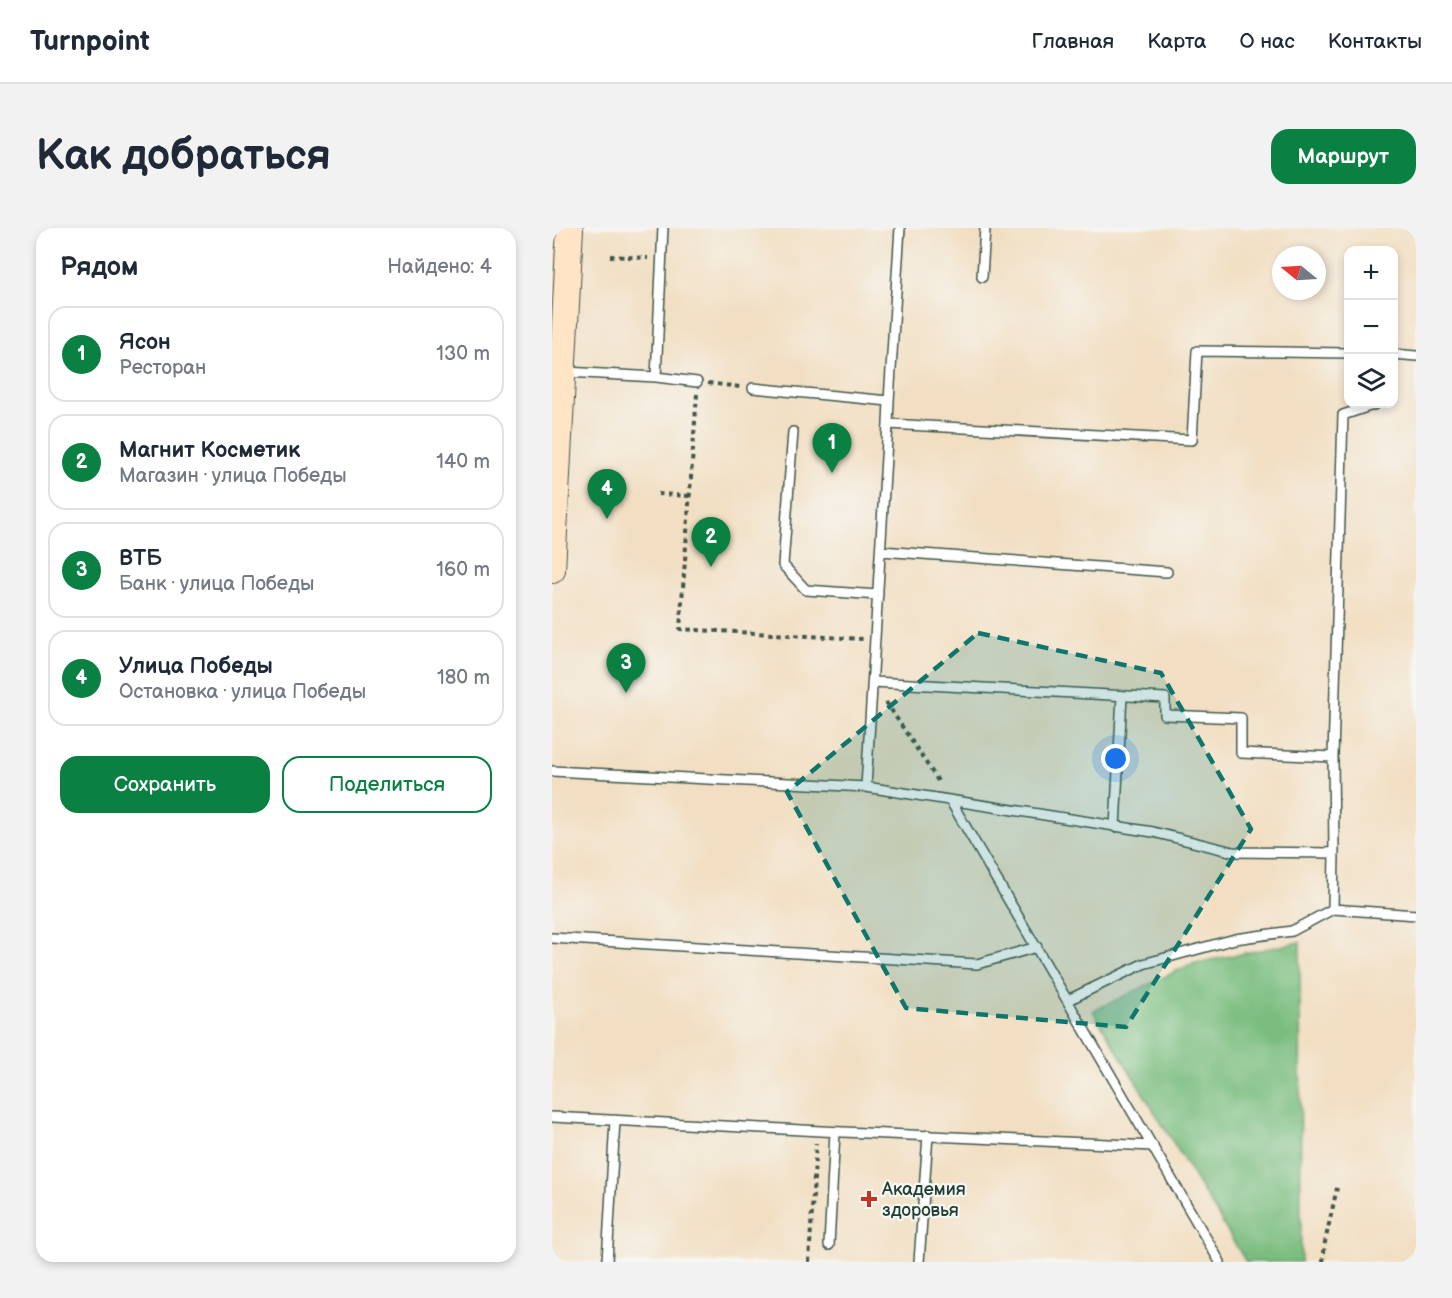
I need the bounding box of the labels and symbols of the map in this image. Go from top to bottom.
north arrow [1272,246,1326,300]
pin: 1 [812,424,852,473]
pin: 4 [588,470,626,519]
pin: 2 [692,518,730,567]
pin: 3 [606,644,646,693]
your location [1101,744,1130,773]
place label: Академия здоровья [881,1179,966,1221]
marker: Академия здоровья [860,1190,878,1208]

